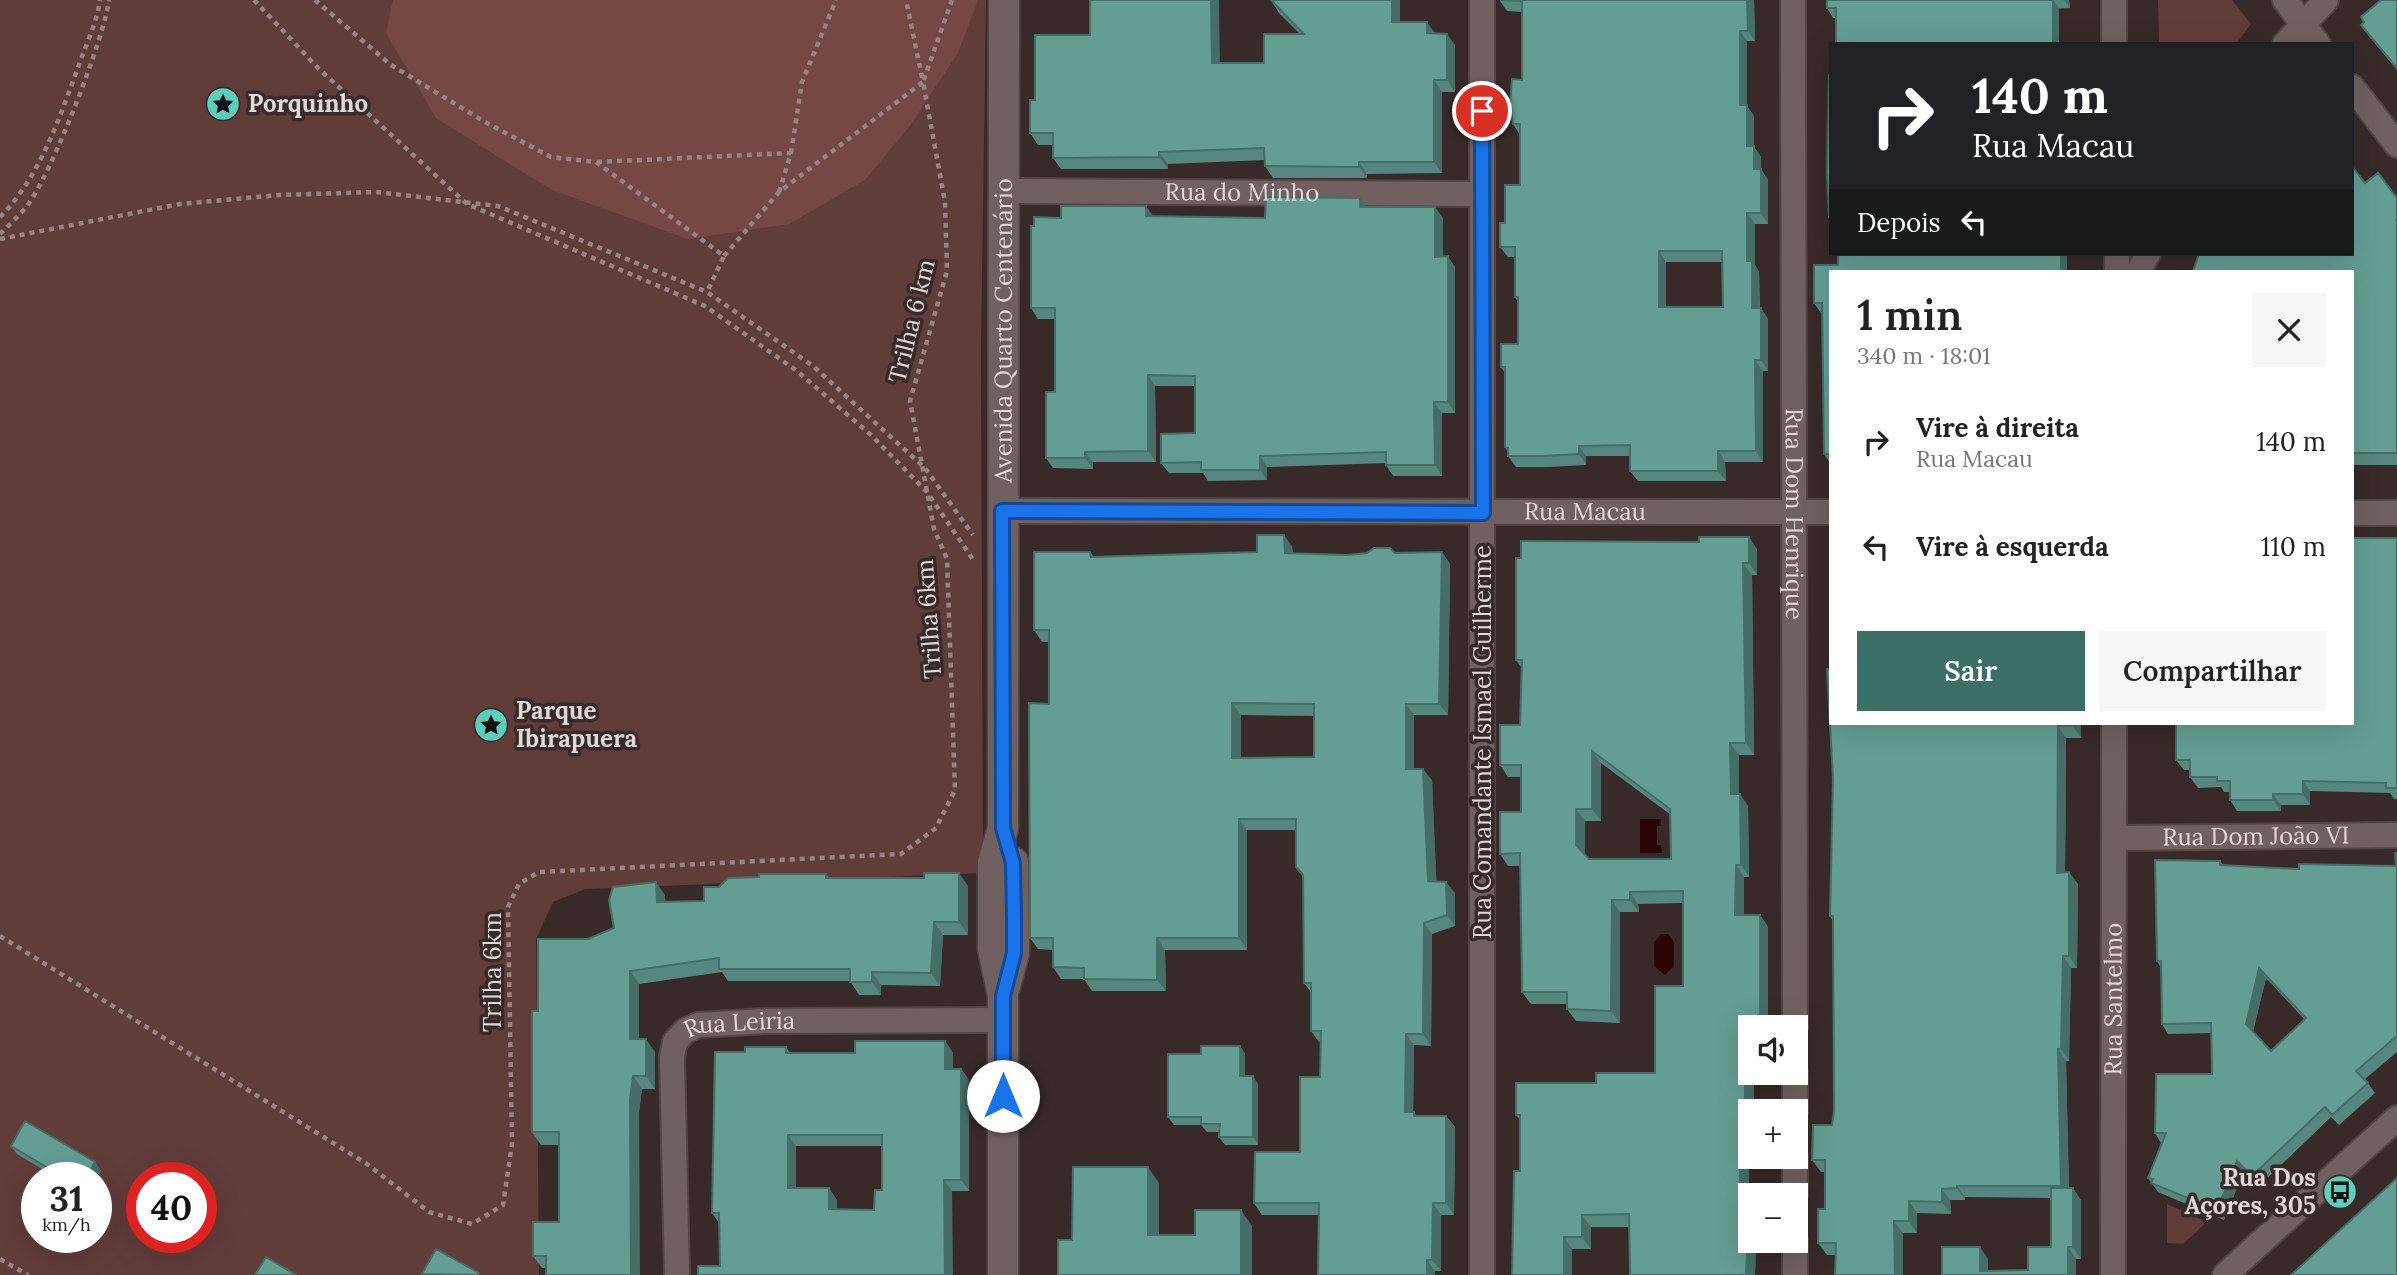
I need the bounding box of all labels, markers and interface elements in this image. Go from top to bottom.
text: 140 m [1972,64,2108,126]
icon: right [1857,70,1948,161]
pin [1452,81,1512,141]
place icon: Porquinho [204,85,242,123]
place label: Porquinho [248,88,368,119]
icon: arrive [1463,92,1501,130]
text: Rua Macau [1972,125,2134,166]
street label: Rua do Minho [1165,176,1319,208]
street label: Avenida Quarto Centenário [987,178,1019,484]
icon: left [1955,203,1993,241]
text: Depois [1857,206,1941,239]
street label: Trilha 6 km [881,256,942,386]
text: 1 min [1857,288,1962,342]
button: close [2252,293,2326,367]
text: 340 m · 18:01 [1857,341,1991,370]
street label: Rua Dom Henrique [1779,408,1810,620]
text: Vire à direita [1916,411,2079,444]
icon: right [1857,423,1895,461]
text: 140 m [2256,425,2326,458]
text: Rua Macau [1916,444,2033,473]
street label: Rua Macau [1524,496,1646,527]
icon: left [1857,528,1895,566]
text: Vire à esquerda [1916,530,2109,563]
text: 110 m [2261,530,2326,563]
street label: Rua Comandante Ismael Guilherme [1467,545,1498,939]
street label: Trilha 6km [909,558,948,680]
button: Sair [1857,631,2085,711]
button: Compartilhar [2099,631,2326,711]
place label: Parque Ibirapuera [516,695,637,754]
place icon: Parque Ibirapuera [472,706,510,744]
street label: Rua Dom João VI [2162,820,2350,852]
street label: Trilha 6km [477,912,508,1032]
street label: Rua Santelmo [2097,923,2129,1075]
street label: Rua Leiria [678,1005,795,1045]
map controls [1738,1015,1808,1253]
button: sound [1738,1015,1808,1085]
position arrow [966,1059,1040,1133]
button: + [1738,1099,1808,1169]
speed limit sign: 40 [126,1162,217,1253]
place label: Rua Dos Açores, 305 [2184,1162,2316,1221]
bus stop icon: Rua Dos Açores, 305 [2321,1173,2359,1211]
text: 31 [50,1176,83,1221]
button: − [1738,1183,1808,1253]
text: km/h [42,1213,91,1236]

